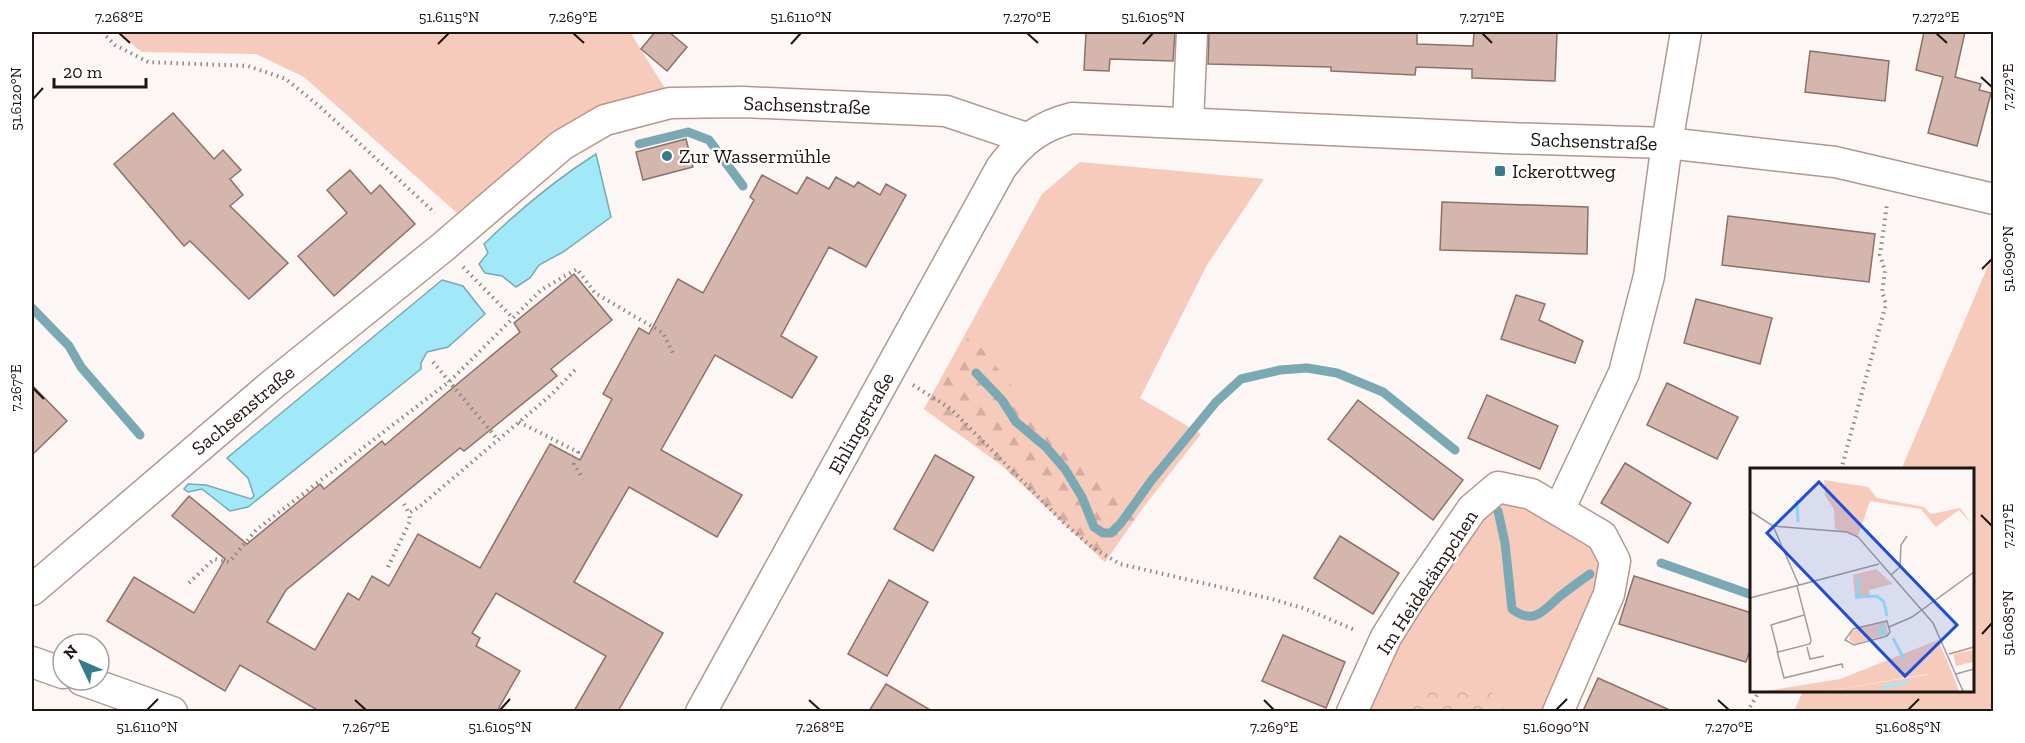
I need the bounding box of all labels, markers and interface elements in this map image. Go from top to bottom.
text: 7.268°E [95,8,143,26]
text: 51.6115°N [419,8,479,26]
text: 7.269°E [549,8,597,26]
text: 51.6110°N [770,8,832,26]
text: 7.270°E [1003,8,1051,26]
text: 51.6105°N [1121,8,1185,26]
text: 7.271°E [1460,8,1504,26]
text: 7.272°E [1913,8,1960,26]
scale bar [54,51,146,89]
text: 20 m [63,61,103,83]
text: 7.272°E [1999,63,2017,110]
text: 51.6120°N [7,67,25,131]
street label: Sachsenstraße [743,91,871,119]
street label: Sachsenstraße [1530,127,1658,155]
place label: Zur Wassermühle [679,144,831,168]
marker: Zur Wassermühle [660,149,674,163]
place label: Ickerottweg [1512,159,1616,183]
marker: Ickerottweg [1493,164,1507,178]
text: 51.6090°N [1999,226,2017,292]
street label: Sachsenstraße [187,360,299,460]
text: 7.267°E [7,364,25,412]
street label: Ehlingstraße [823,368,899,478]
inset map [1750,468,1974,692]
text: 7.271°E [1999,504,2017,548]
street label: Im Heidekämpchen [1371,505,1483,659]
text: 51.6085°N [1999,590,2017,656]
north arrow [51,632,111,692]
text: N [60,641,82,663]
text: 51.6110°N [116,718,178,736]
text: 7.267°E [342,718,390,736]
text: 51.6105°N [468,718,532,736]
text: 7.268°E [796,718,844,736]
text: 7.269°E [1250,718,1298,736]
text: 51.6090°N [1523,718,1589,736]
text: 7.270°E [1705,718,1753,736]
text: 51.6085°N [1875,718,1941,736]

